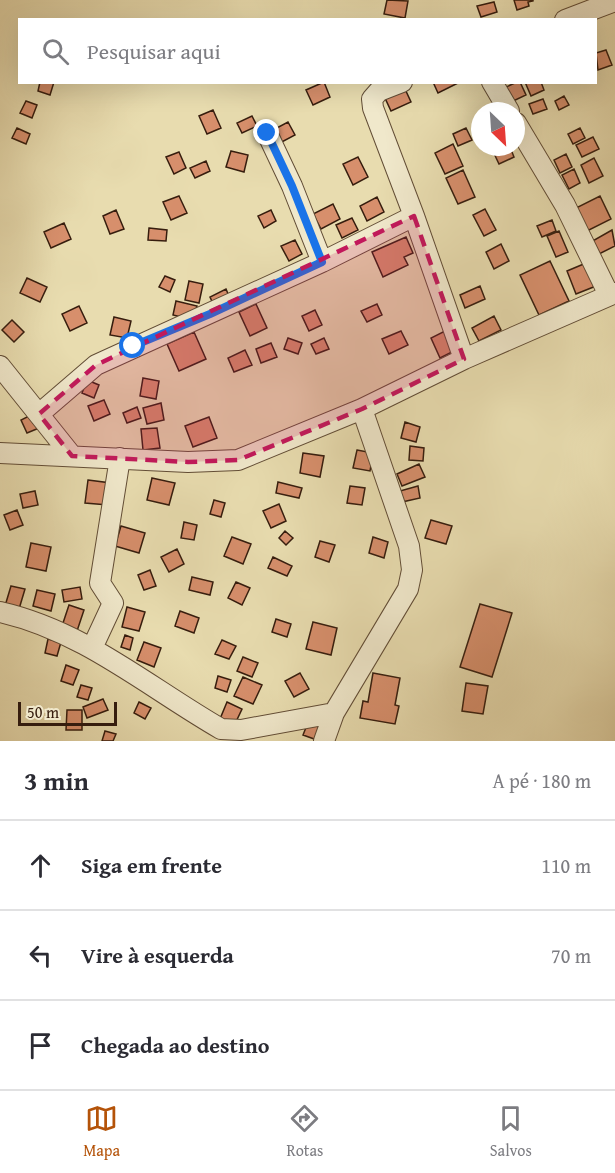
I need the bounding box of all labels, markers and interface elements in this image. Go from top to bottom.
search box [18,18,597,84]
icon: search [39,35,72,68]
text: Pesquisar aqui [87,35,221,67]
north arrow [471,102,525,156]
route end [253,119,279,145]
route start [119,332,145,358]
scale bar [18,699,117,726]
text: 50 m [27,700,59,724]
text: 3 min [24,761,89,800]
text: A pé · 180 m [493,766,591,795]
icon: ahead [24,849,57,882]
text: Siga em frente [81,849,222,881]
text: 110 m [541,851,591,880]
icon: left [24,939,57,972]
text: Vire à esquerda [81,939,234,971]
text: 70 m [551,941,591,970]
icon: arrive [24,1029,57,1062]
text: Chegada ao destino [81,1029,269,1061]
tab: Mapa [83,1102,120,1162]
tab: Rotas [286,1102,323,1162]
tab: Salvos [490,1102,532,1162]

